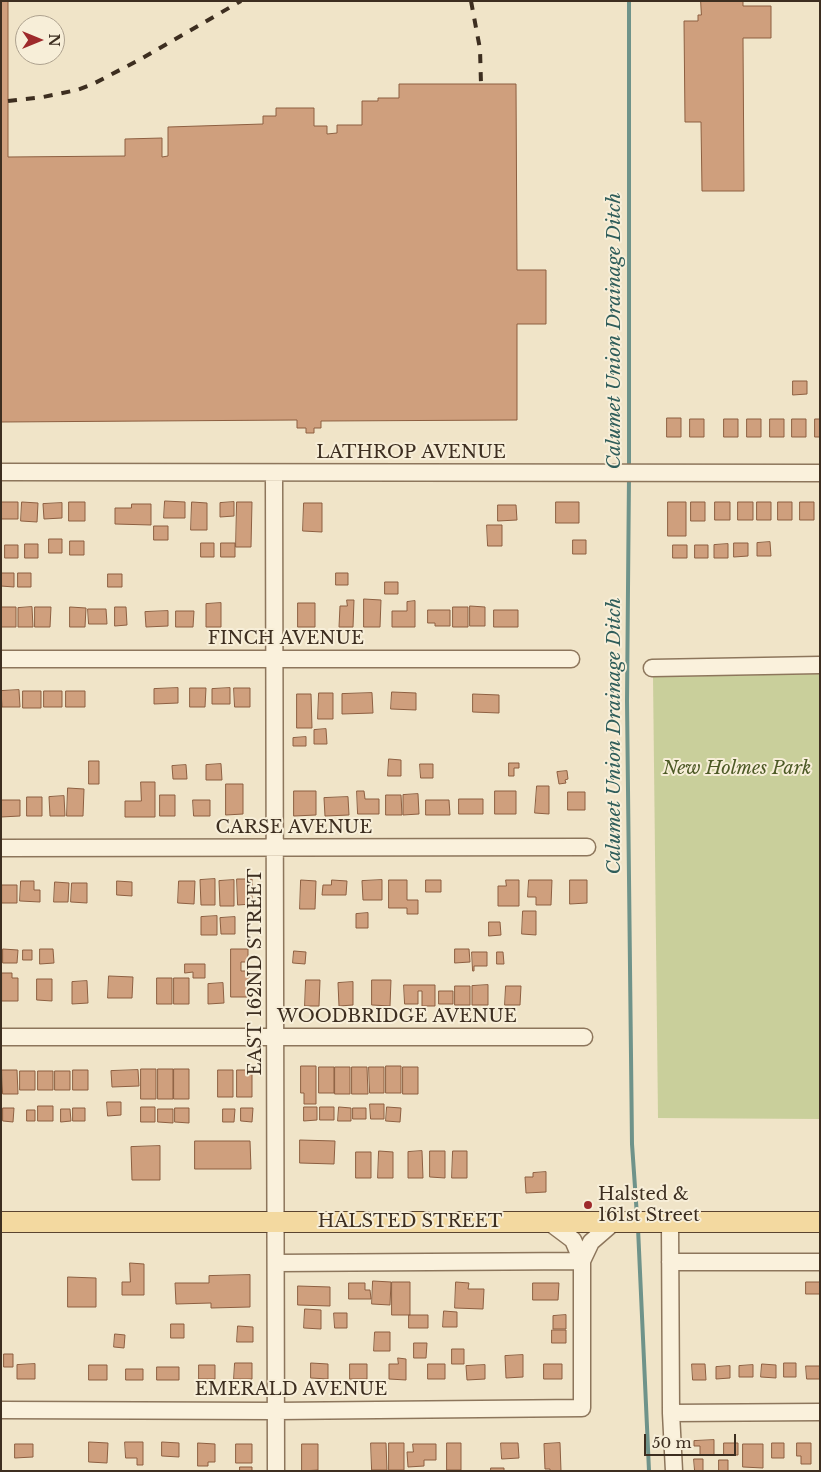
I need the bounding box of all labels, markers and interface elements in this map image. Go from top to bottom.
north arrow [15,15,65,65]
text: N [45,33,63,47]
water label: Calumet Union Drainage Ditch [604,192,626,470]
street label: LATHROP AVENUE [316,442,506,464]
water label: Calumet Union Drainage Ditch [604,597,626,875]
street label: FINCH AVENUE [208,628,364,650]
park label: New Holmes Park [663,758,811,780]
street label: CARSE AVENUE [216,817,372,839]
street label: EAST 162ND STREET [245,869,267,1075]
street label: WOODBRIDGE AVENUE [277,1006,517,1028]
place label: Halsted & 161st Street [598,1184,700,1226]
marker: Halsted & 161st Street [582,1199,594,1211]
street label: HALSTED STREET [318,1211,502,1233]
street label: EMERALD AVENUE [195,1379,387,1401]
scale bar [646,1424,738,1456]
text: 50 m [652,1433,692,1452]

